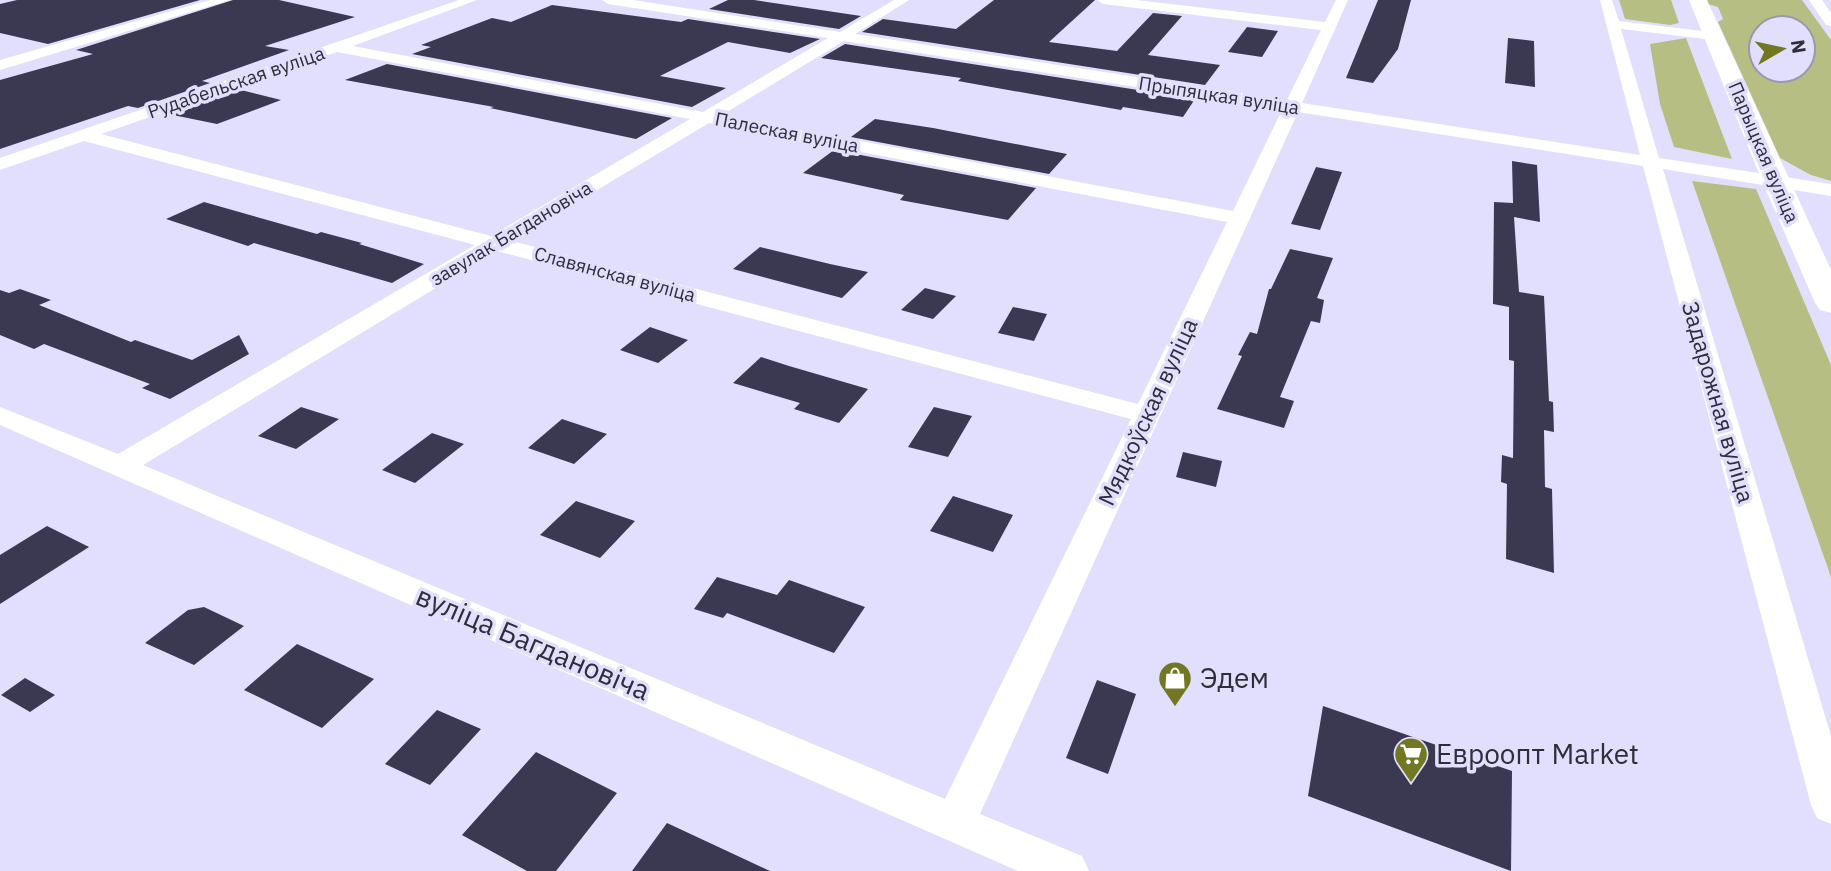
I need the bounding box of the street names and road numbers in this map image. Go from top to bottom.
street label: Рудабельская вуліца [144,40,328,124]
street label: Прыпяцкая вуліца [1137,70,1301,120]
street label: Парыцкая вуліца [1723,78,1805,226]
street label: Палеская вуліца [713,106,861,158]
street label: завулак Багдановіча [426,175,596,291]
street label: Славянская вуліца [532,241,698,307]
street label: Задарожная вуліца [1676,298,1762,506]
street label: Мядкоўская вуліца [1091,313,1204,510]
street label: вуліца Багдановіча [411,577,656,709]

